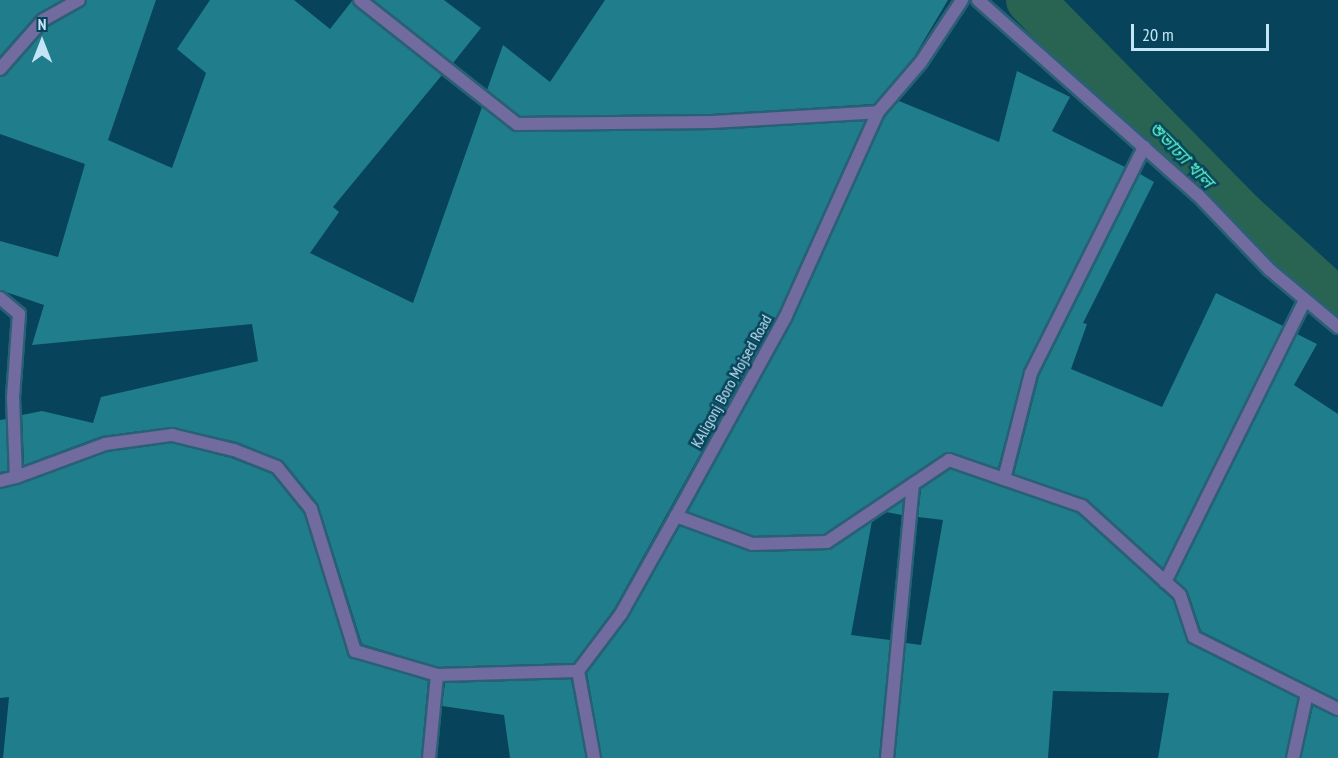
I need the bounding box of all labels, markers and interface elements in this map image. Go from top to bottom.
north arrow [12,12,72,72]
scale bar [1134,12,1272,50]
text: N [38,14,46,34]
text: 20 m [1142,23,1174,46]
water label: শুভাঢ্যা খাল [1144,117,1218,193]
street label: KAligonj Boro Mojsed Road [686,311,776,451]

